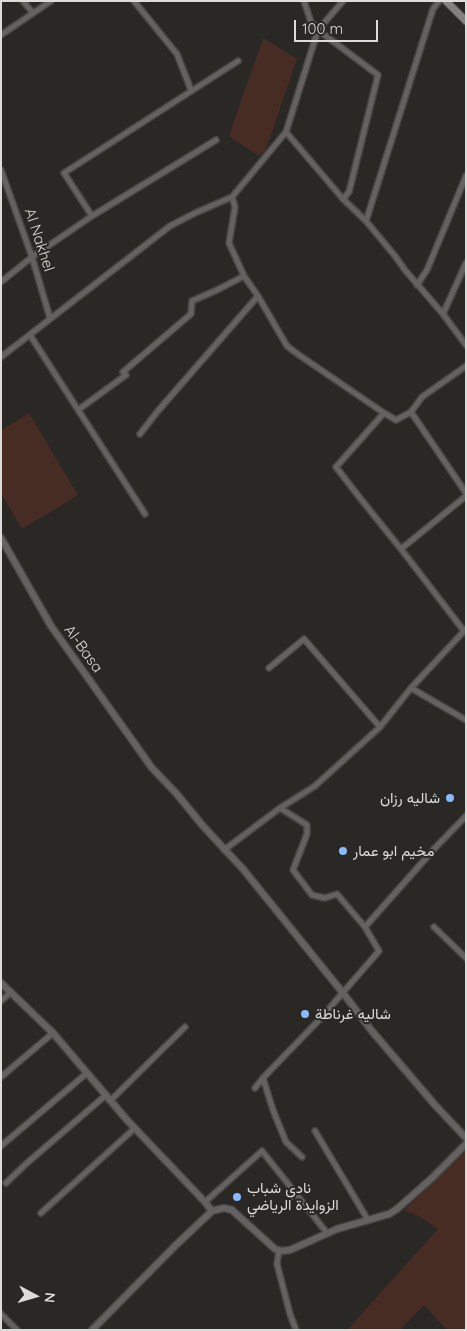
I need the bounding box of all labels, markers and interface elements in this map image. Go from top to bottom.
scale bar [297,10,381,42]
text: 100 m [302,19,343,38]
street label: Al Nakhel [20,206,58,274]
street label: Al-Basa [60,622,106,676]
place label: شاليه رزان [380,789,440,807]
marker: شاليه رزان [444,792,456,804]
place label: مخيم ابو عمار [353,842,434,860]
marker: مخيم ابو عمار [337,845,349,857]
place label: شاليه غرناطة [315,1005,391,1023]
marker: شاليه غرناطة [299,1008,311,1020]
place label: نادي شباب الزوايدة الرياضي [247,1179,339,1214]
marker: نادي شباب الزوايدة الرياضي [231,1191,243,1203]
north arrow [10,1271,60,1321]
text: N [40,1291,59,1304]

